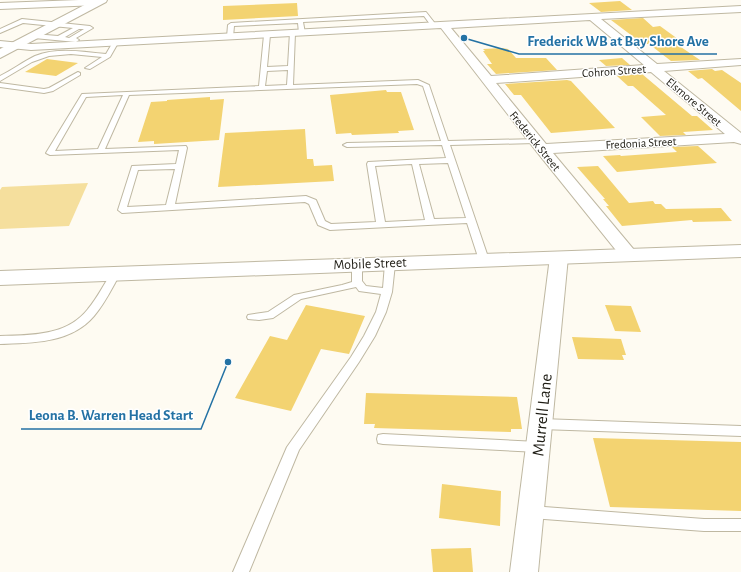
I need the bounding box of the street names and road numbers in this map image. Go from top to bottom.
street label: Cohron Street [582,63,647,79]
street label: Elsmore Street [664,75,724,129]
street label: Frederick Street [507,109,563,173]
street label: Fredonia Street [605,135,677,151]
street label: Mobile Street [333,256,407,272]
street label: Murrell Lane [529,373,555,457]

